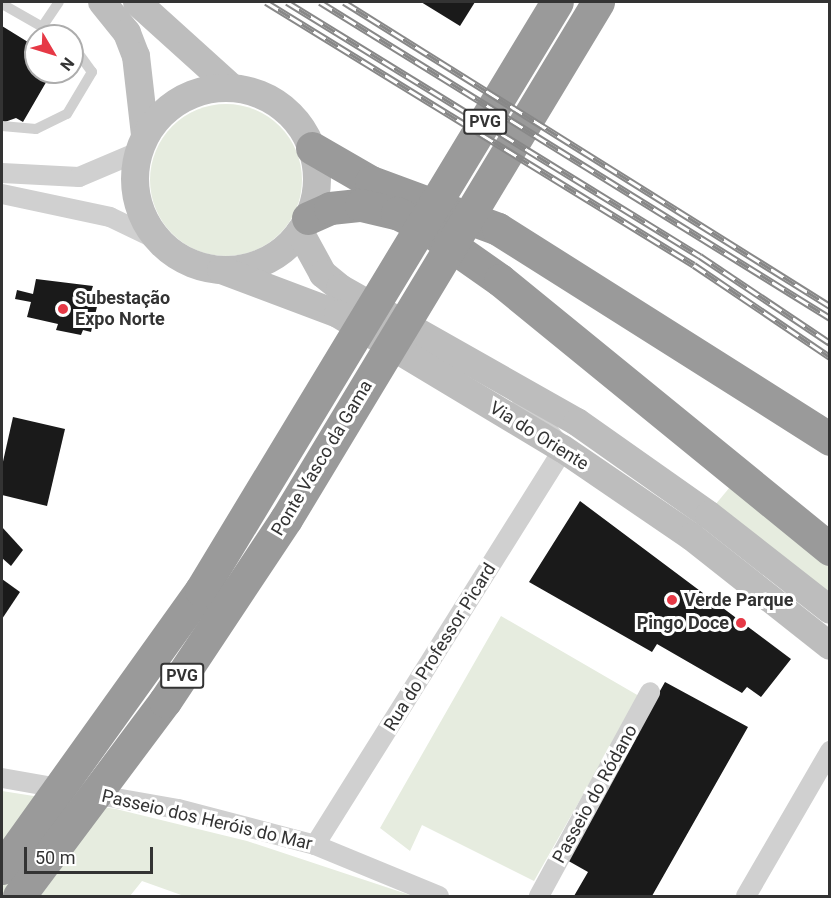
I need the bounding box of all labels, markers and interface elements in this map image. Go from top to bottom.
north arrow [24,24,84,84]
text: N [56,54,78,74]
road number: PVG [462,109,508,135]
place label: Subestação Expo Norte [75,288,170,330]
marker: Subestação Expo Norte [56,302,70,316]
street label: Ponte Vasco da Gama [267,376,377,540]
street label: Via do Oriente [485,397,593,475]
street label: Rua do Professor Picard [380,559,500,735]
place label: Verde Parque [684,589,793,611]
marker: Verde Parque [665,593,679,607]
place label: Pingo Doce [637,612,729,634]
marker: Pingo Doce [734,616,748,630]
road number: PVG [160,663,204,689]
street label: Passeio do Ródano [548,721,642,867]
street label: Passeio dos Heróis do Mar [100,785,314,855]
scale bar [27,835,156,873]
text: 50 m [35,847,75,868]

